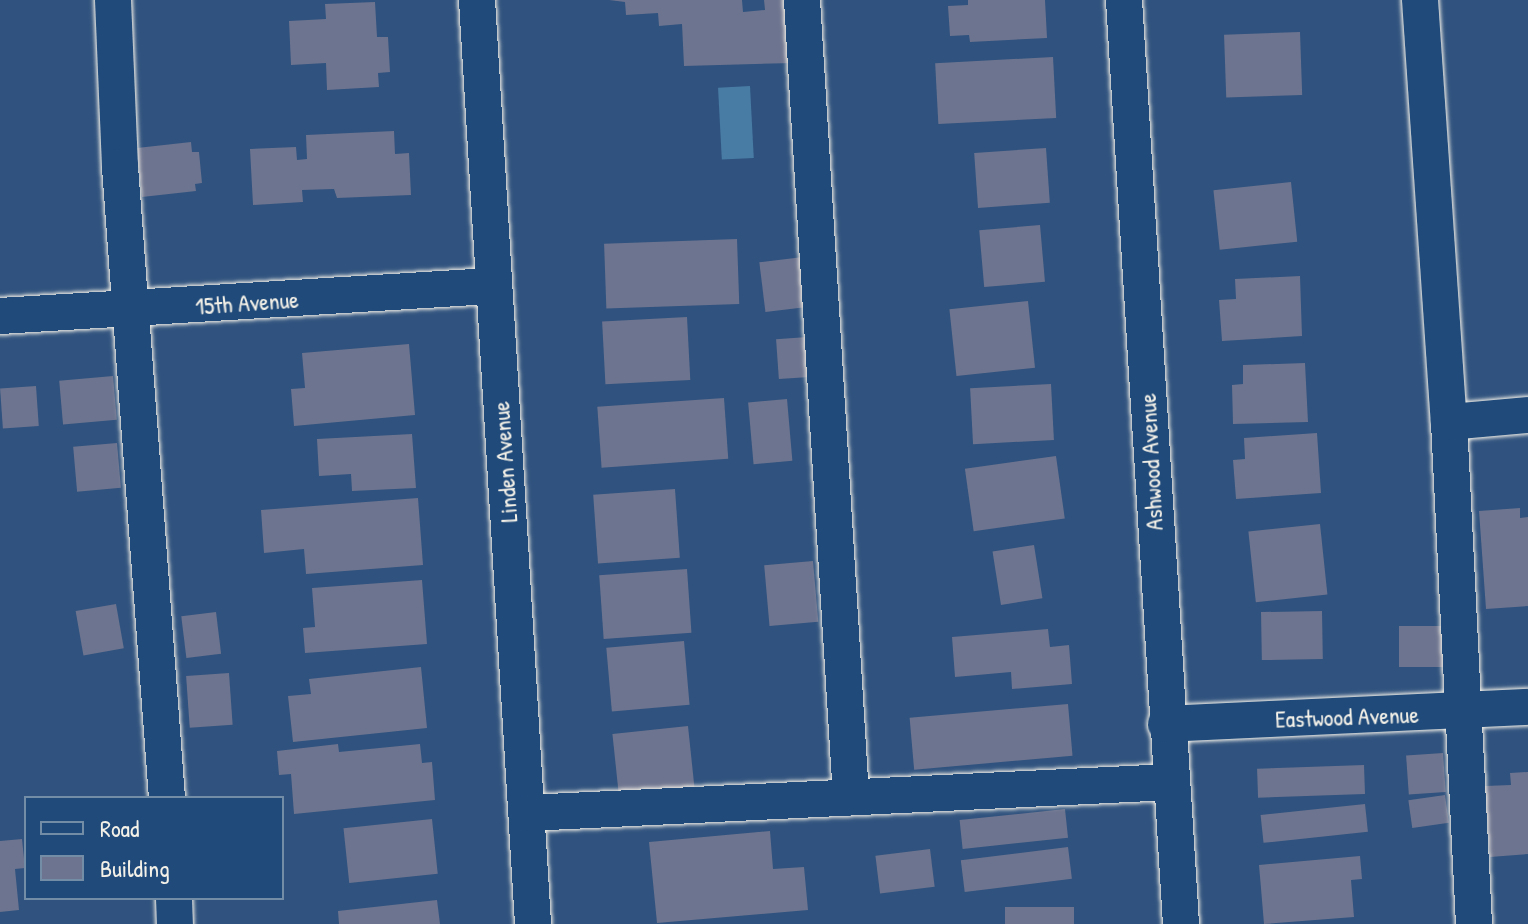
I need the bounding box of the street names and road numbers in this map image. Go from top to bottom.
street label: 15th Avenue [194,285,300,321]
street label: Ashwood Avenue [1133,393,1169,531]
street label: Linden Avenue [486,400,524,524]
street label: Eastwood Avenue [1275,700,1419,734]

